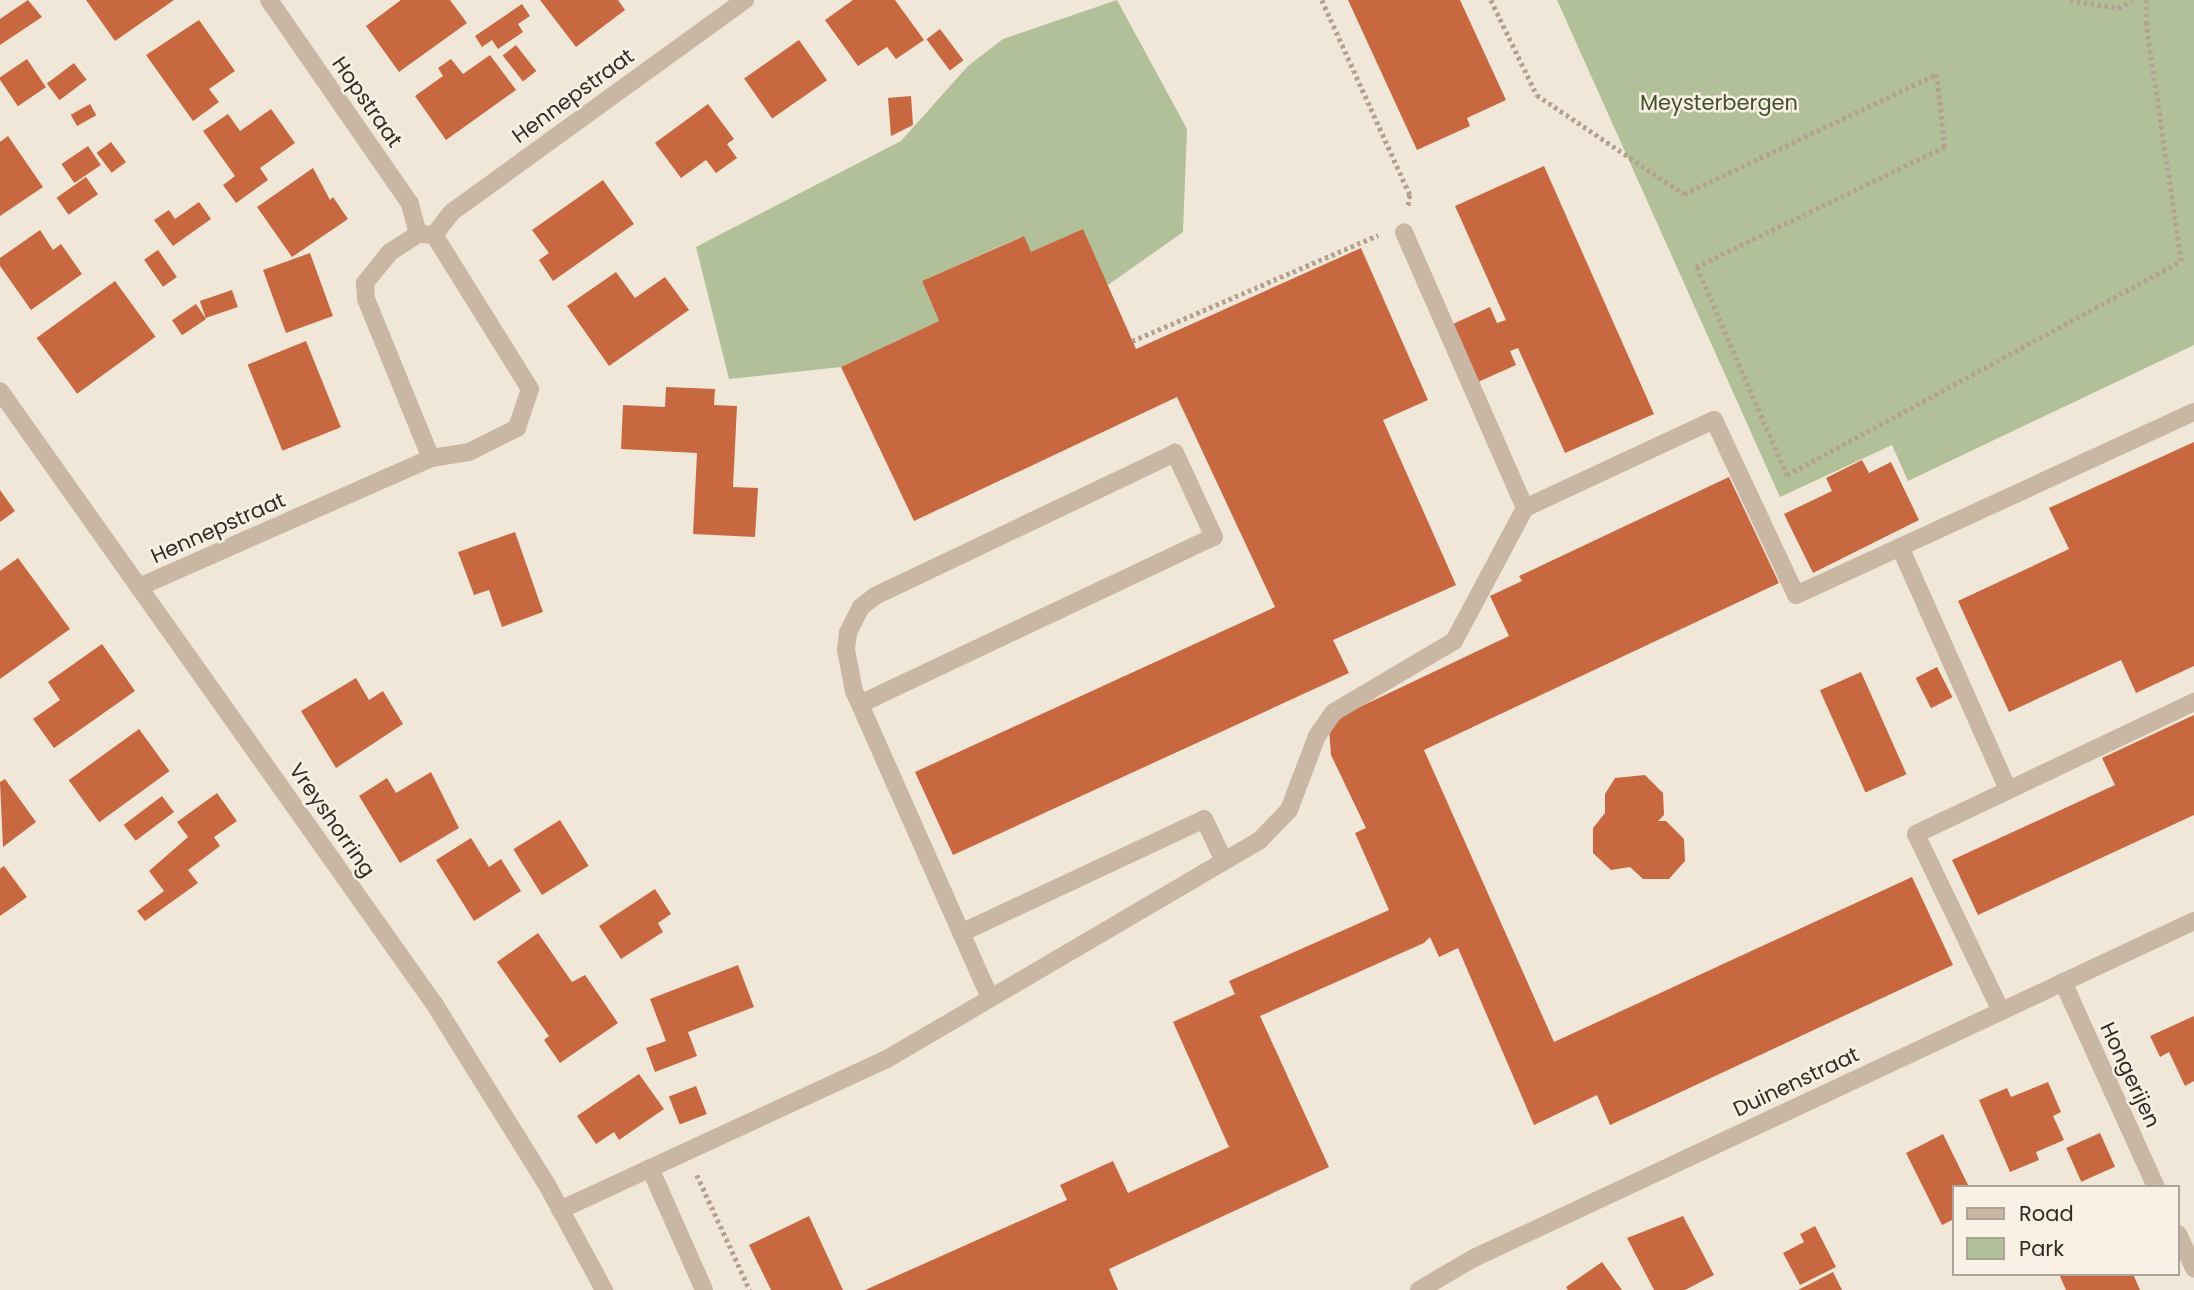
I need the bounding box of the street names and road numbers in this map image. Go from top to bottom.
street label: Hennepstraat [507,43,639,149]
street label: Hopstraat [327,52,407,152]
street label: Hennepstraat [147,487,289,569]
street label: Vreyshorring [283,758,381,882]
street label: Hongerijen [2095,1018,2165,1132]
street label: Duinenstraat [1729,1042,1863,1122]

